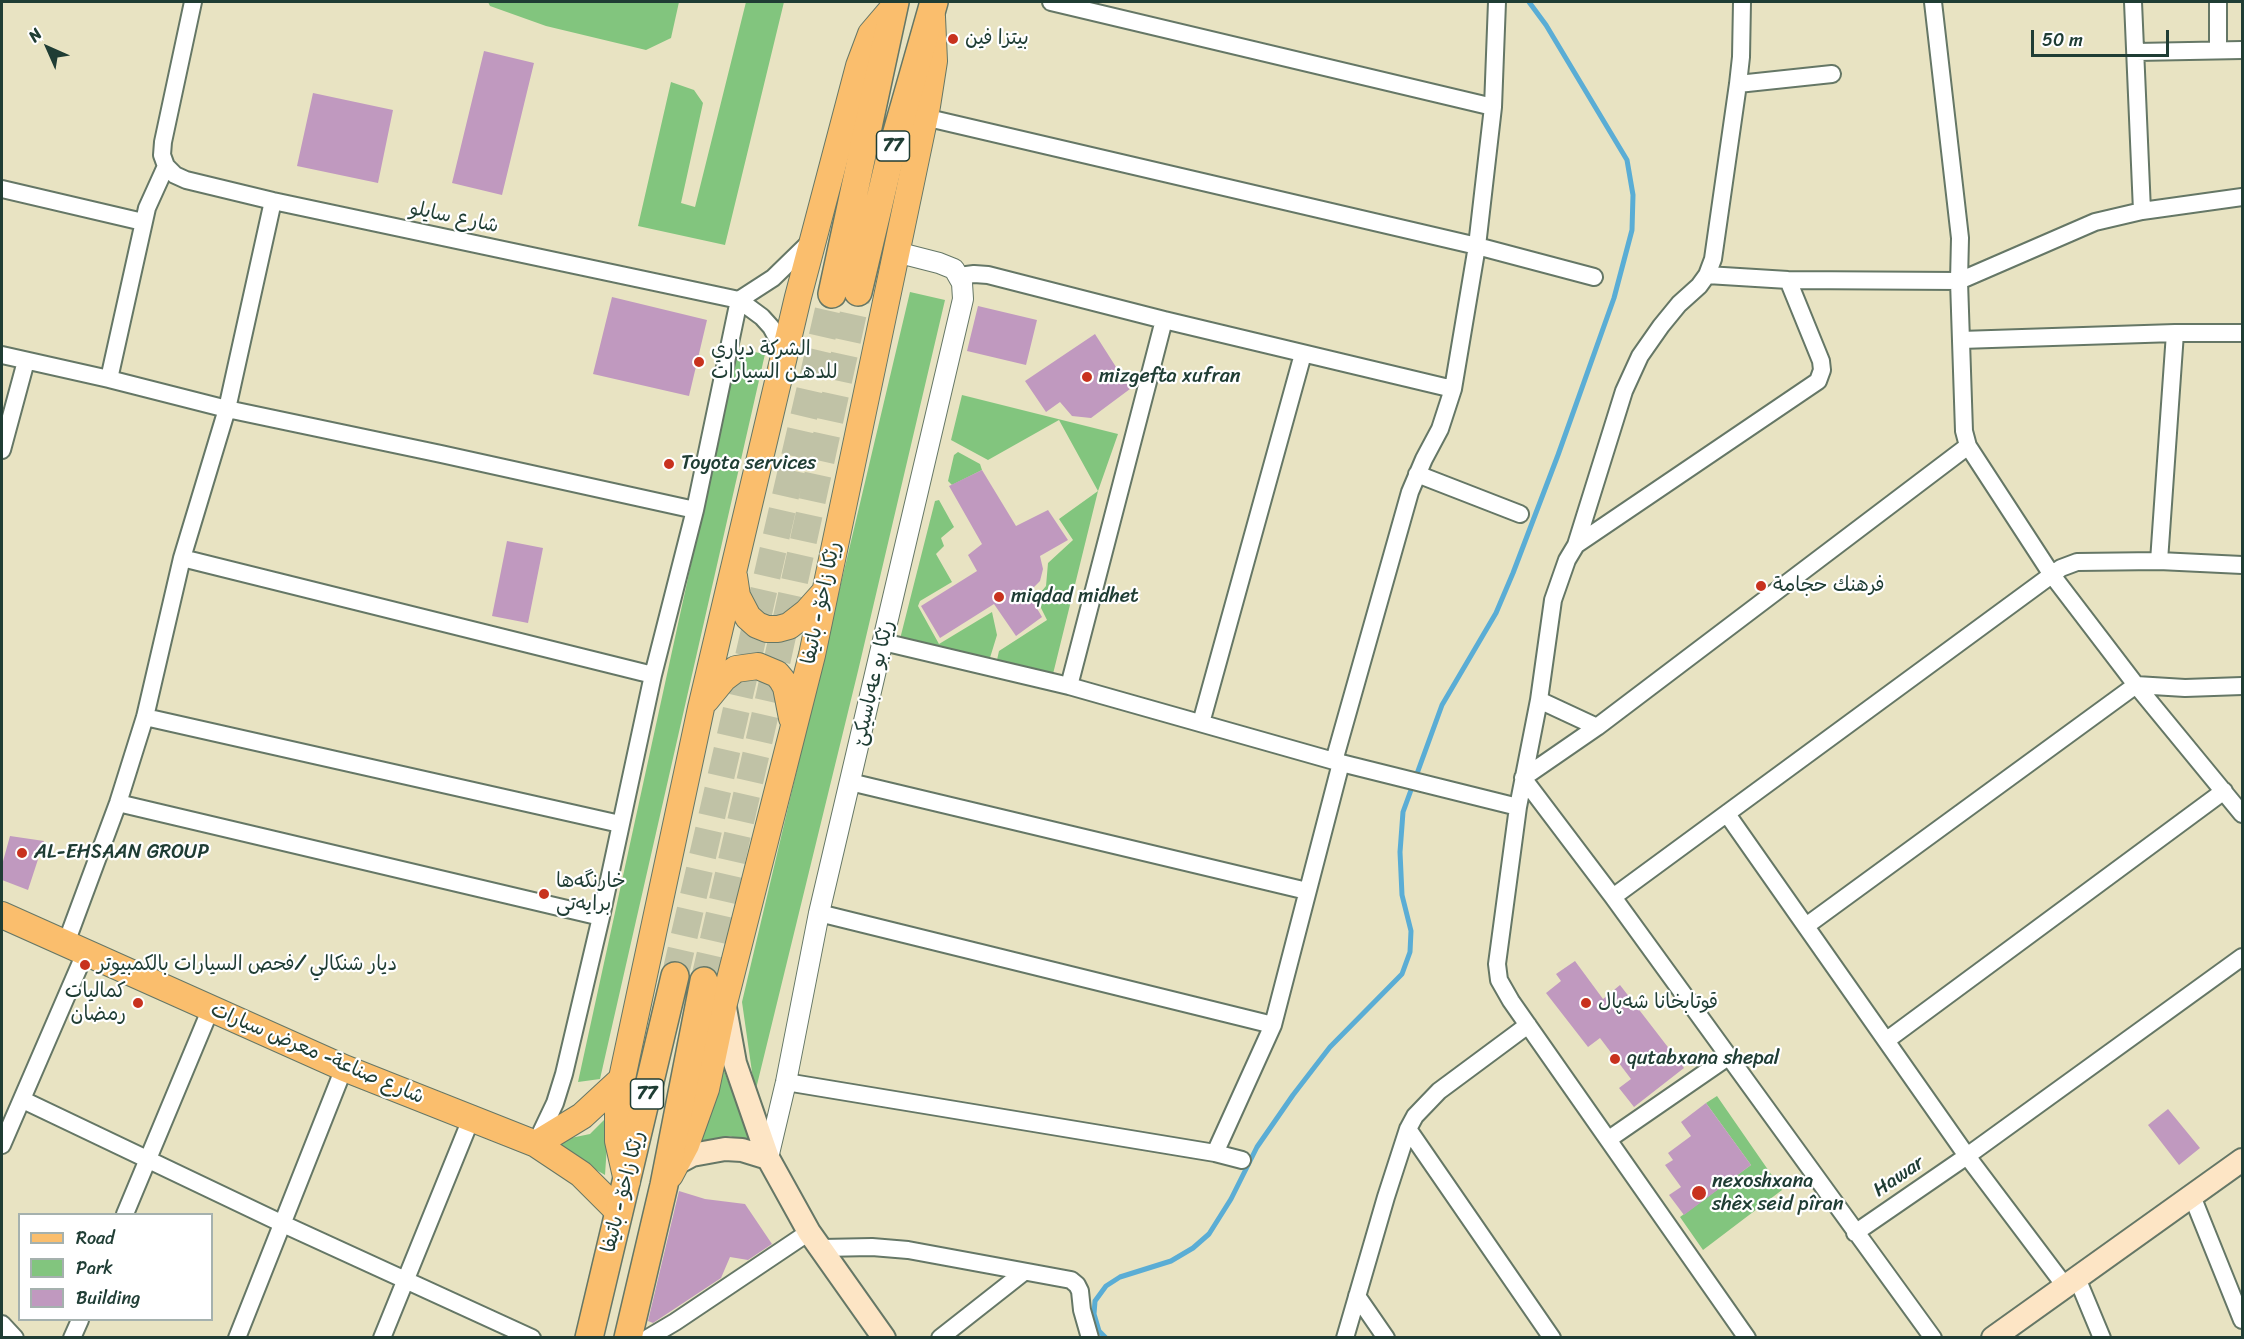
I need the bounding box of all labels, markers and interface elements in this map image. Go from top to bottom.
north arrow [18,18,78,78]
scale bar [2034,18,2172,56]
text: N [21,21,49,49]
text: 50 m [2042,24,2083,56]
place label: بيتزا فين [965,27,1029,51]
marker: بيتزا فين [946,32,960,46]
road number: 77 [876,131,910,161]
street label: شارع سايلو [407,197,501,239]
place label: الشركة دياري للدهـن السيارات [711,338,837,385]
marker: الشركة دياري للدهـن السيارات [692,355,706,369]
place label: mizgefta xufran [1099,365,1240,389]
marker: mizgefta xufran [1080,370,1094,384]
place label: Toyota services [681,452,816,476]
marker: Toyota services [662,457,676,471]
street label: رێکا زاخۆ - باتیفا [797,539,847,667]
place label: فرهنك حجامة [1773,574,1884,598]
marker: فرهنك حجامة [1754,579,1768,593]
place label: miqdad midhet [1011,585,1139,609]
marker: miqdad midhet [992,590,1006,604]
street label: رێكا بو عه‌باسيكێ [848,618,900,748]
place label: AL-EHSAAN GROUP [34,841,209,865]
marker: AL-EHSAAN GROUP [15,846,29,860]
place label: خارنگه‌ها برايه‌تى [556,870,626,917]
marker: خارنگه‌ها برايه‌تى [537,887,551,901]
place label: ديار شنكالي /فحص السيارات بالكمبيوتر [97,953,397,977]
marker: ديار شنكالي /فحص السيارات بالكمبيوتر [78,958,92,972]
place label: كماليات رمضان [65,980,126,1027]
place label: قوتابخانا شەپال [1598,991,1718,1015]
marker: كماليات رمضان [131,996,145,1010]
marker: قوتابخانا شەپال [1579,996,1593,1010]
street label: شارع صناعة- معرض سيارات [207,998,427,1110]
place label: qutabxana shepal [1627,1047,1779,1071]
marker: qutabxana shepal [1608,1052,1622,1066]
road number: 77 [630,1079,664,1109]
street label: رێکا زاخۆ - باتیفا [597,1128,651,1256]
street label: Hawar [1869,1151,1929,1203]
place label: nexoshxana shêx seid pîran [1712,1170,1844,1217]
marker: nexoshxana shêx seid pîran [1690,1184,1708,1202]
legend [18,1213,213,1321]
text: Road [76,1222,115,1254]
text: Park [76,1252,113,1284]
text: Building [76,1282,140,1314]

